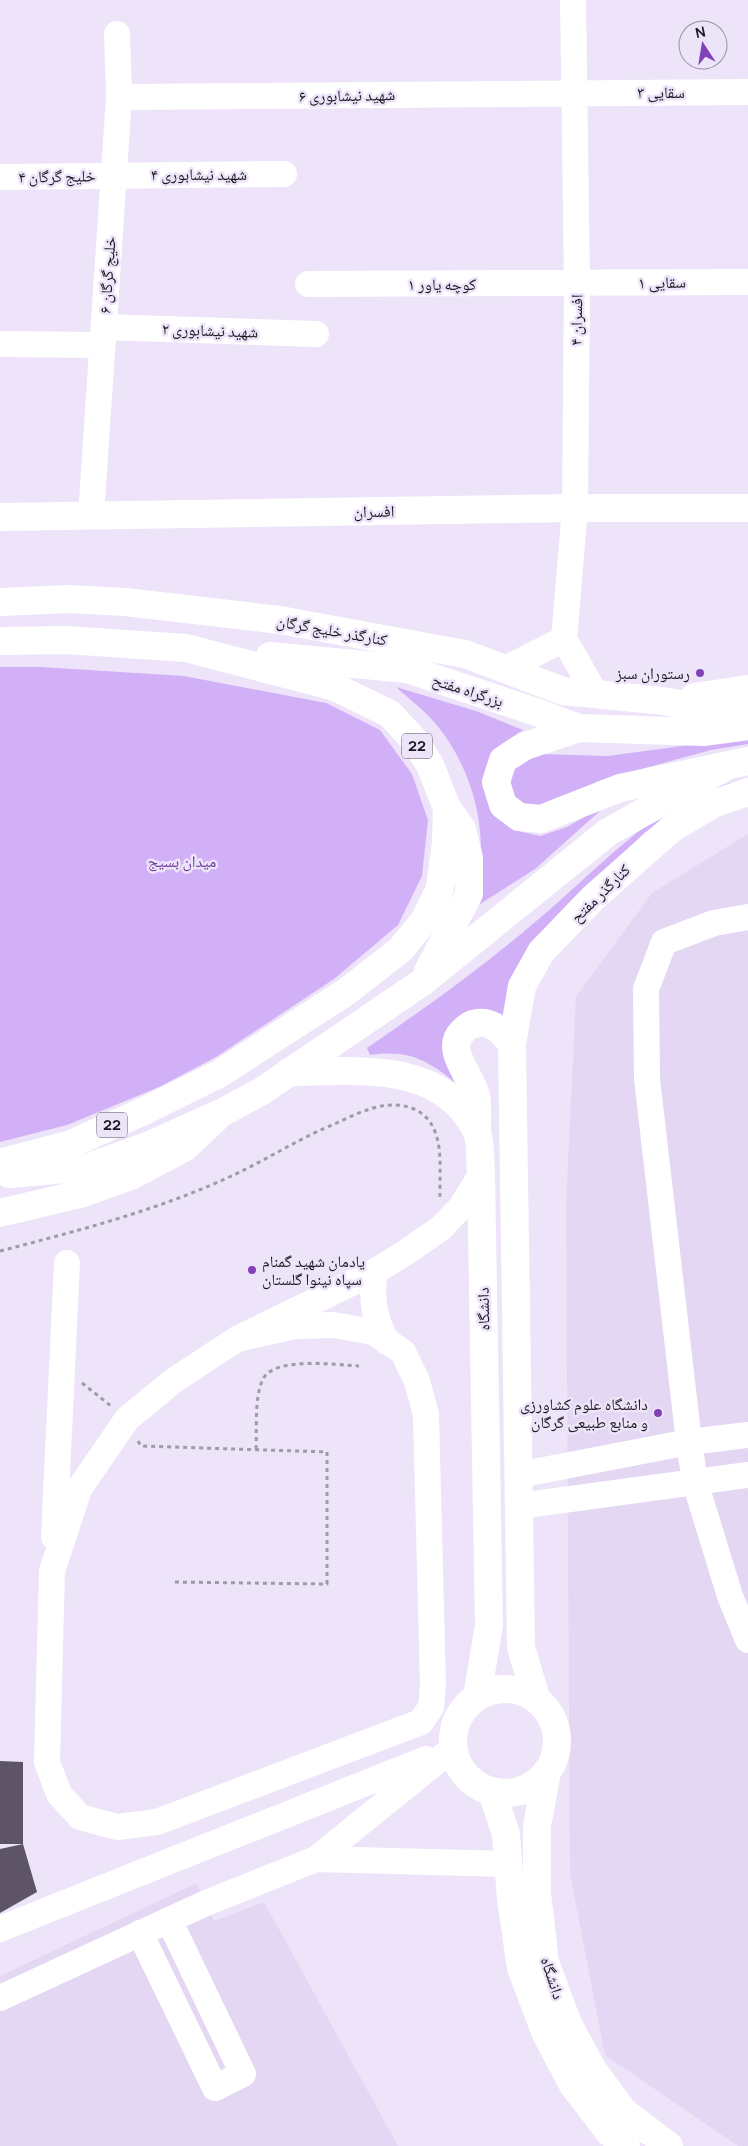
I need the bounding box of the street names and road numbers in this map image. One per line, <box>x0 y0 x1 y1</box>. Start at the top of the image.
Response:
street label: سقایی ۳ <box>637 81 685 103</box>
street label: شهید نیشابوری ۶ <box>299 83 395 107</box>
street label: شهید نیشابوری ۴ <box>151 163 247 185</box>
street label: خلیج گرگان ۴ <box>18 164 96 188</box>
street label: خلیج گرگان ۶ <box>93 236 121 314</box>
street label: سقایی ۱ <box>638 271 686 293</box>
street label: کوچه یاور ۱ <box>408 273 477 295</box>
street label: افسران ۴ <box>565 294 587 346</box>
street label: شهید نیشابوری ۲ <box>161 317 259 343</box>
street label: افسران <box>353 500 395 522</box>
street label: کنارگذر خلیج گرگان <box>275 609 389 651</box>
street label: بزرگراه مفتح <box>430 668 506 712</box>
road number: 22 <box>402 734 432 758</box>
street label: کنارگذر مفتح <box>565 859 635 927</box>
road number: 22 <box>97 1112 127 1138</box>
street label: دانشگاه <box>472 1287 494 1331</box>
street label: دانشگاه <box>536 1954 570 2002</box>

